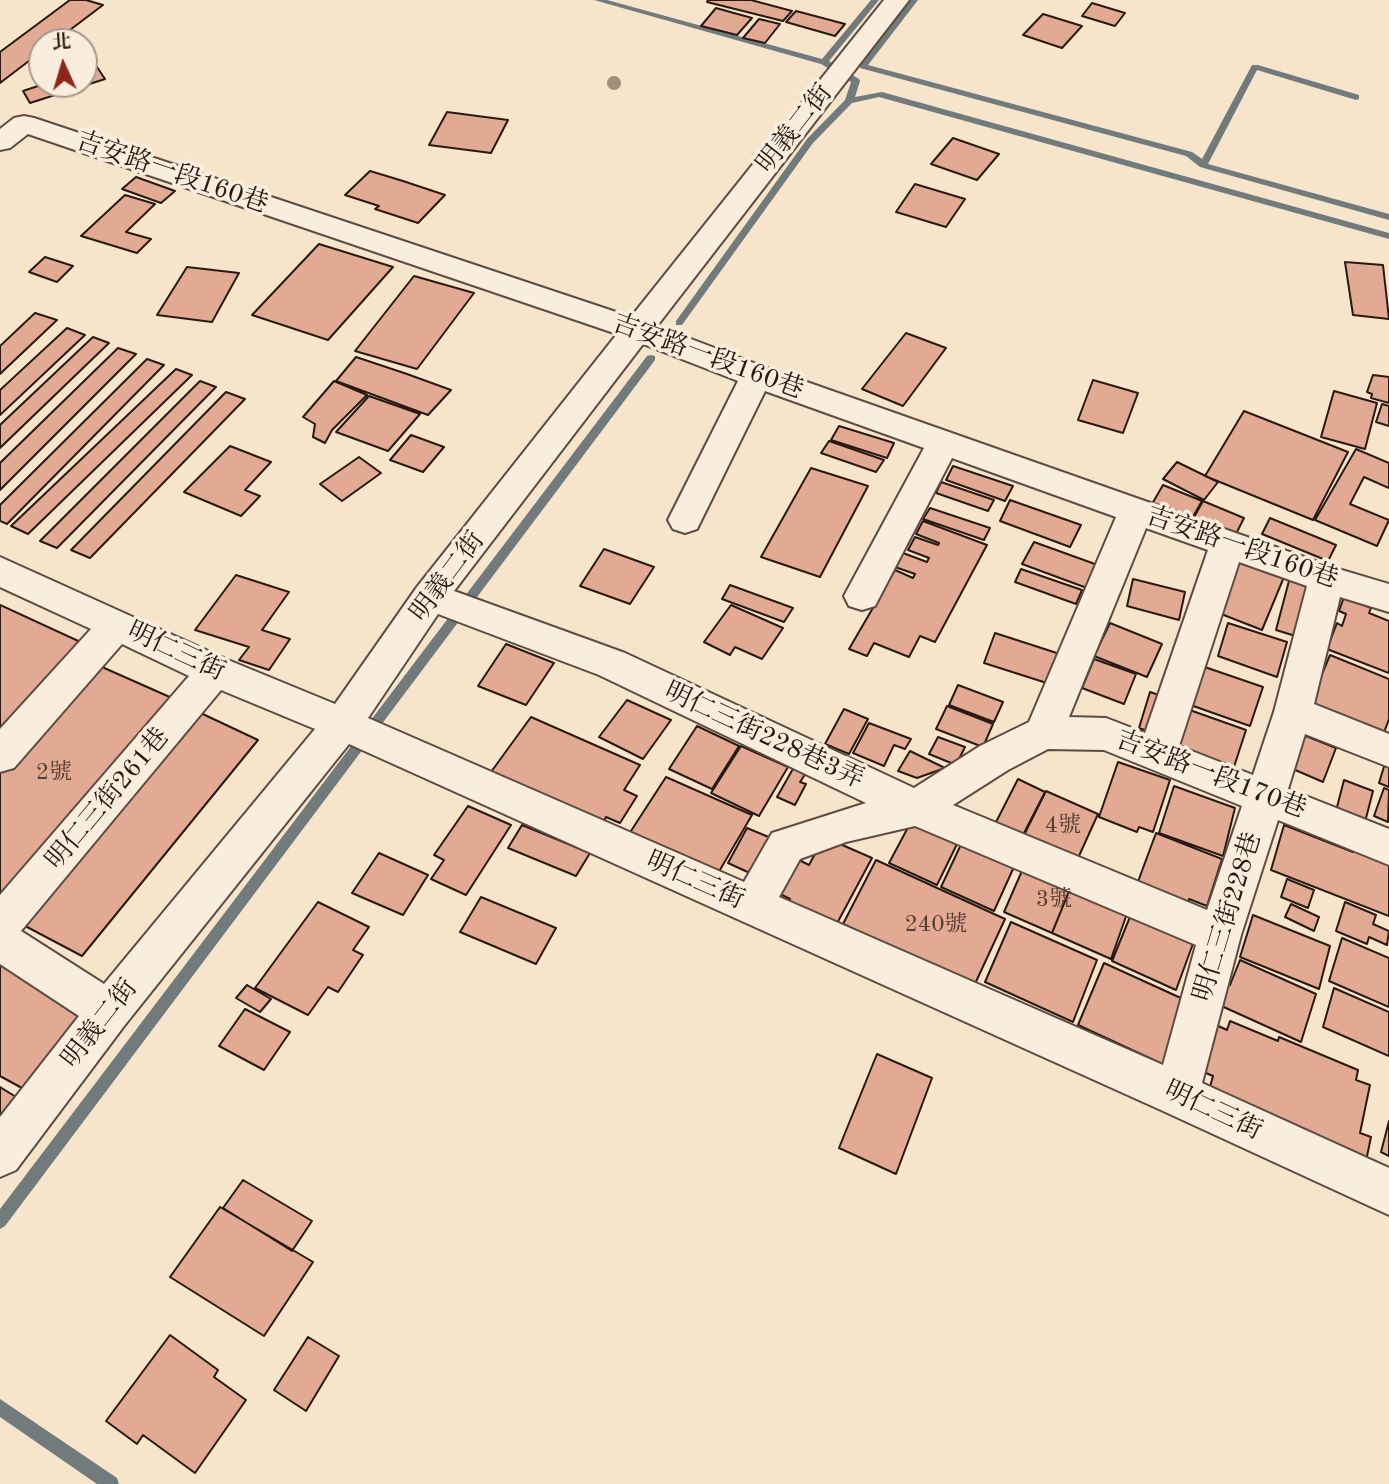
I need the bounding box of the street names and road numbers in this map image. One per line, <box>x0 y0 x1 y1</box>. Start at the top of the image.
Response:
street label: 明義二街 <box>751 78 839 180</box>
street label: 吉安路一段160巷 <box>72 125 272 221</box>
street label: 吉安路一段160巷 <box>608 308 808 406</box>
street label: 吉安路一段160巷 <box>1142 500 1342 596</box>
street label: 明義二街 <box>404 526 492 628</box>
street label: 明仁三街 <box>122 616 230 688</box>
street label: 明仁三街228巷3弄 <box>659 676 869 796</box>
street label: 明仁三街261巷 <box>40 722 176 876</box>
street label: 吉安路一段170巷 <box>1111 724 1311 826</box>
street label: 明仁三街228巷 <box>1187 829 1269 1005</box>
street label: 明仁三街 <box>641 846 749 916</box>
street label: 明義二街 <box>56 973 144 1075</box>
street label: 明仁三街 <box>1159 1075 1267 1147</box>

